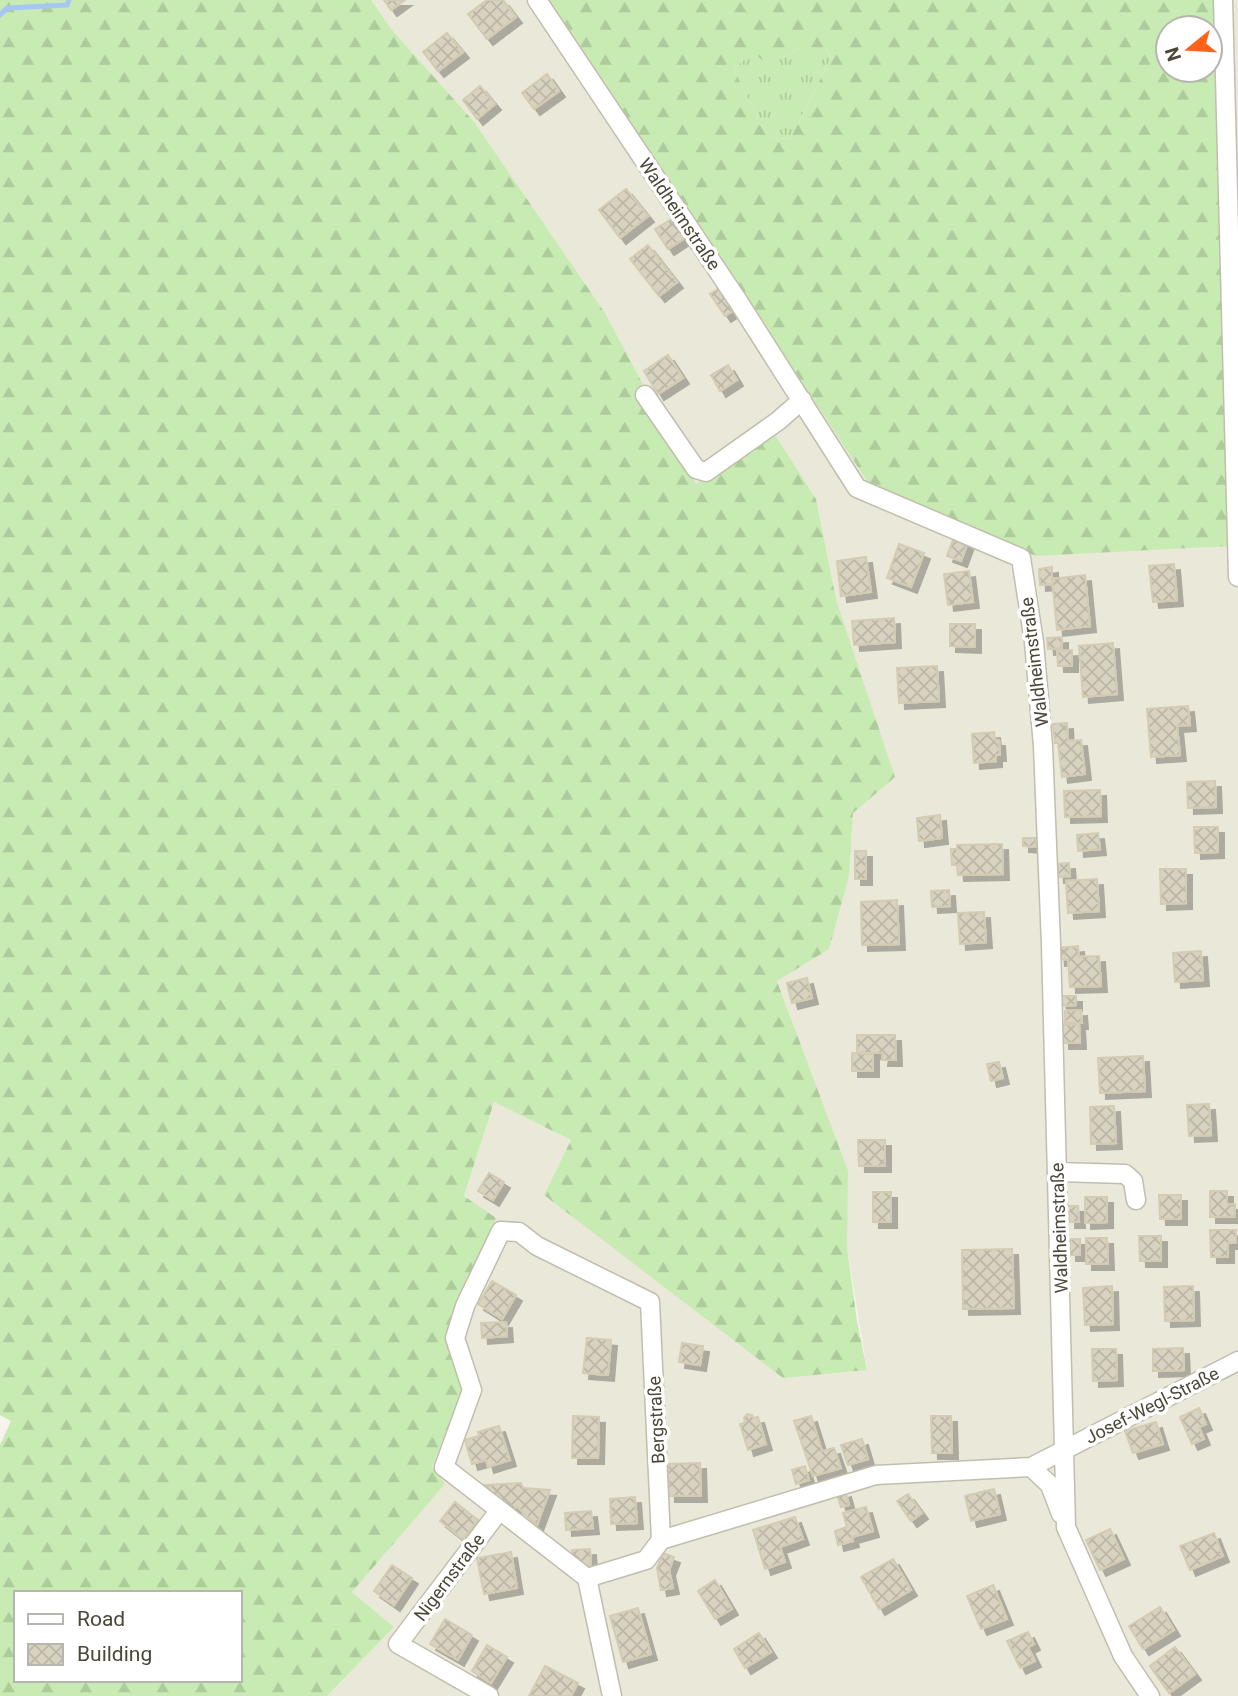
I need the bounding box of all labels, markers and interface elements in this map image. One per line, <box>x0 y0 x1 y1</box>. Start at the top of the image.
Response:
north arrow <box>1154 14 1224 84</box>
text: N <box>1160 44 1186 64</box>
street label: Waldheimstraße <box>635 154 725 274</box>
street label: Waldheimstraße <box>1016 596 1052 728</box>
street label: Waldheimstraße <box>1046 1162 1072 1294</box>
street label: Josef-Wegl-Straße <box>1082 1362 1222 1448</box>
street label: Bergstraße <box>643 1376 669 1464</box>
street label: Nigernstraße <box>409 1529 489 1625</box>
legend <box>14 1591 242 1682</box>
text: Road <box>77 1607 125 1631</box>
text: Building <box>77 1642 152 1666</box>

